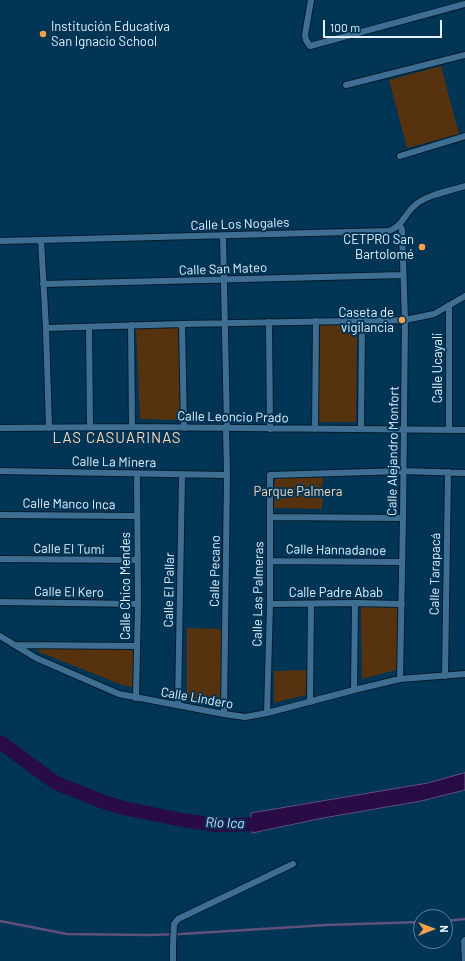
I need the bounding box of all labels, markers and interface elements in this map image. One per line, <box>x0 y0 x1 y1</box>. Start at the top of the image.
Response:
scale bar <box>325 12 444 38</box>
place label: Institución Educativa San Ignacio School <box>51 19 170 50</box>
text: 100 m <box>330 20 360 34</box>
marker: Institución Educativa San Ignacio School <box>38 29 48 39</box>
street label: Calle Los Nogales <box>190 214 290 234</box>
place label: CETPRO San Bartolomé <box>343 232 414 263</box>
marker: CETPRO San Bartolomé <box>417 242 427 252</box>
street label: Calle San Mateo <box>179 260 267 278</box>
place label: Caseta de vigilancia <box>338 305 394 336</box>
marker: Caseta de vigilancia <box>397 315 407 325</box>
street label: Calle Ucayali <box>430 333 446 403</box>
street label: Calle Alejandro Monfort <box>384 386 402 516</box>
street label: Calle Leoncio Prado <box>177 408 289 426</box>
district label: LAS CASUARINAS <box>52 429 182 447</box>
street label: Calle La Minera <box>72 453 156 471</box>
park label: Parque Palmera <box>254 484 342 500</box>
street label: Calle Manco Inca <box>22 495 116 513</box>
street label: Calle Chico Mendes <box>118 532 134 640</box>
street label: Calle Tarapacá <box>426 533 444 615</box>
street label: Calle Pecano <box>207 535 223 607</box>
street label: Calle El Tumi <box>33 541 105 557</box>
street label: Calle Las Palmeras <box>249 541 267 647</box>
street label: Calle Hannadanoe <box>286 541 386 559</box>
street label: Calle El Pallar <box>161 552 177 628</box>
street label: Calle El Kero <box>34 584 104 600</box>
street label: Calle Padre Abab <box>289 585 383 601</box>
street label: Calle Lindero <box>160 684 234 712</box>
water label: Río Ica <box>205 814 245 832</box>
north arrow <box>413 909 453 949</box>
text: N <box>438 925 451 933</box>

